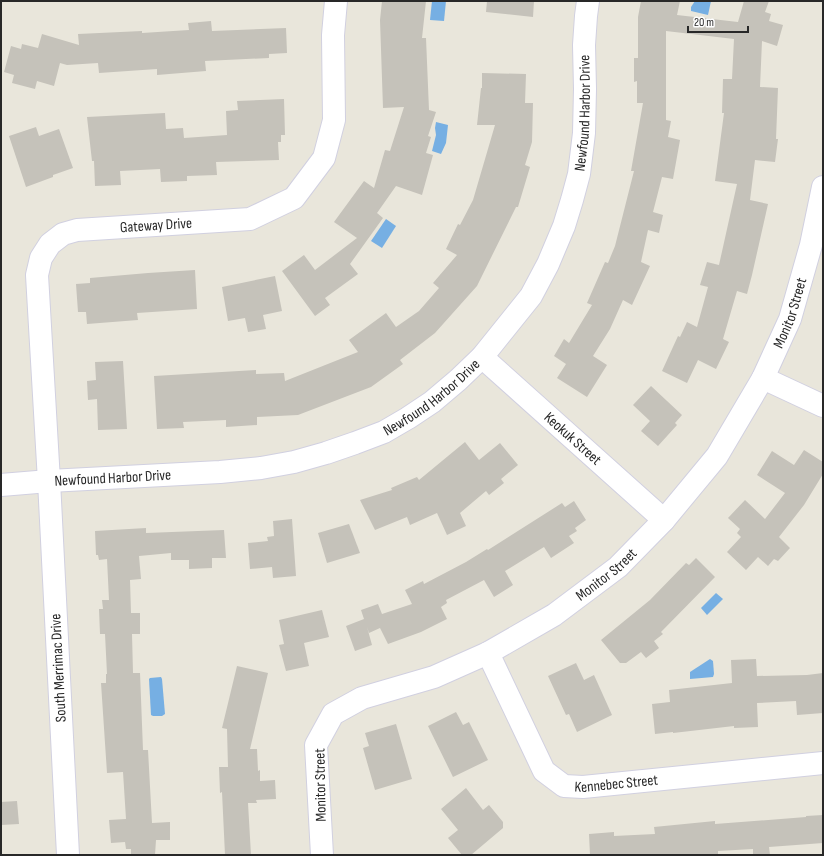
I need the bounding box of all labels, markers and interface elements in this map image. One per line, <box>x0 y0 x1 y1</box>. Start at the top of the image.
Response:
scale bar <box>688 8 748 34</box>
text: 20 m <box>694 15 714 30</box>
street label: Newfound Harbor Drive <box>570 55 595 172</box>
street label: Gateway Drive <box>119 214 192 237</box>
street label: Monitor Street <box>769 275 811 351</box>
street label: Newfound Harbor Drive <box>380 355 484 440</box>
street label: Keokuk Street <box>540 408 606 470</box>
street label: Newfound Harbor Drive <box>54 466 172 491</box>
street label: Monitor Street <box>572 544 641 605</box>
street label: South Merrimac Drive <box>46 613 71 723</box>
street label: Monitor Street <box>310 748 331 822</box>
street label: Kennebec Street <box>574 771 659 797</box>

